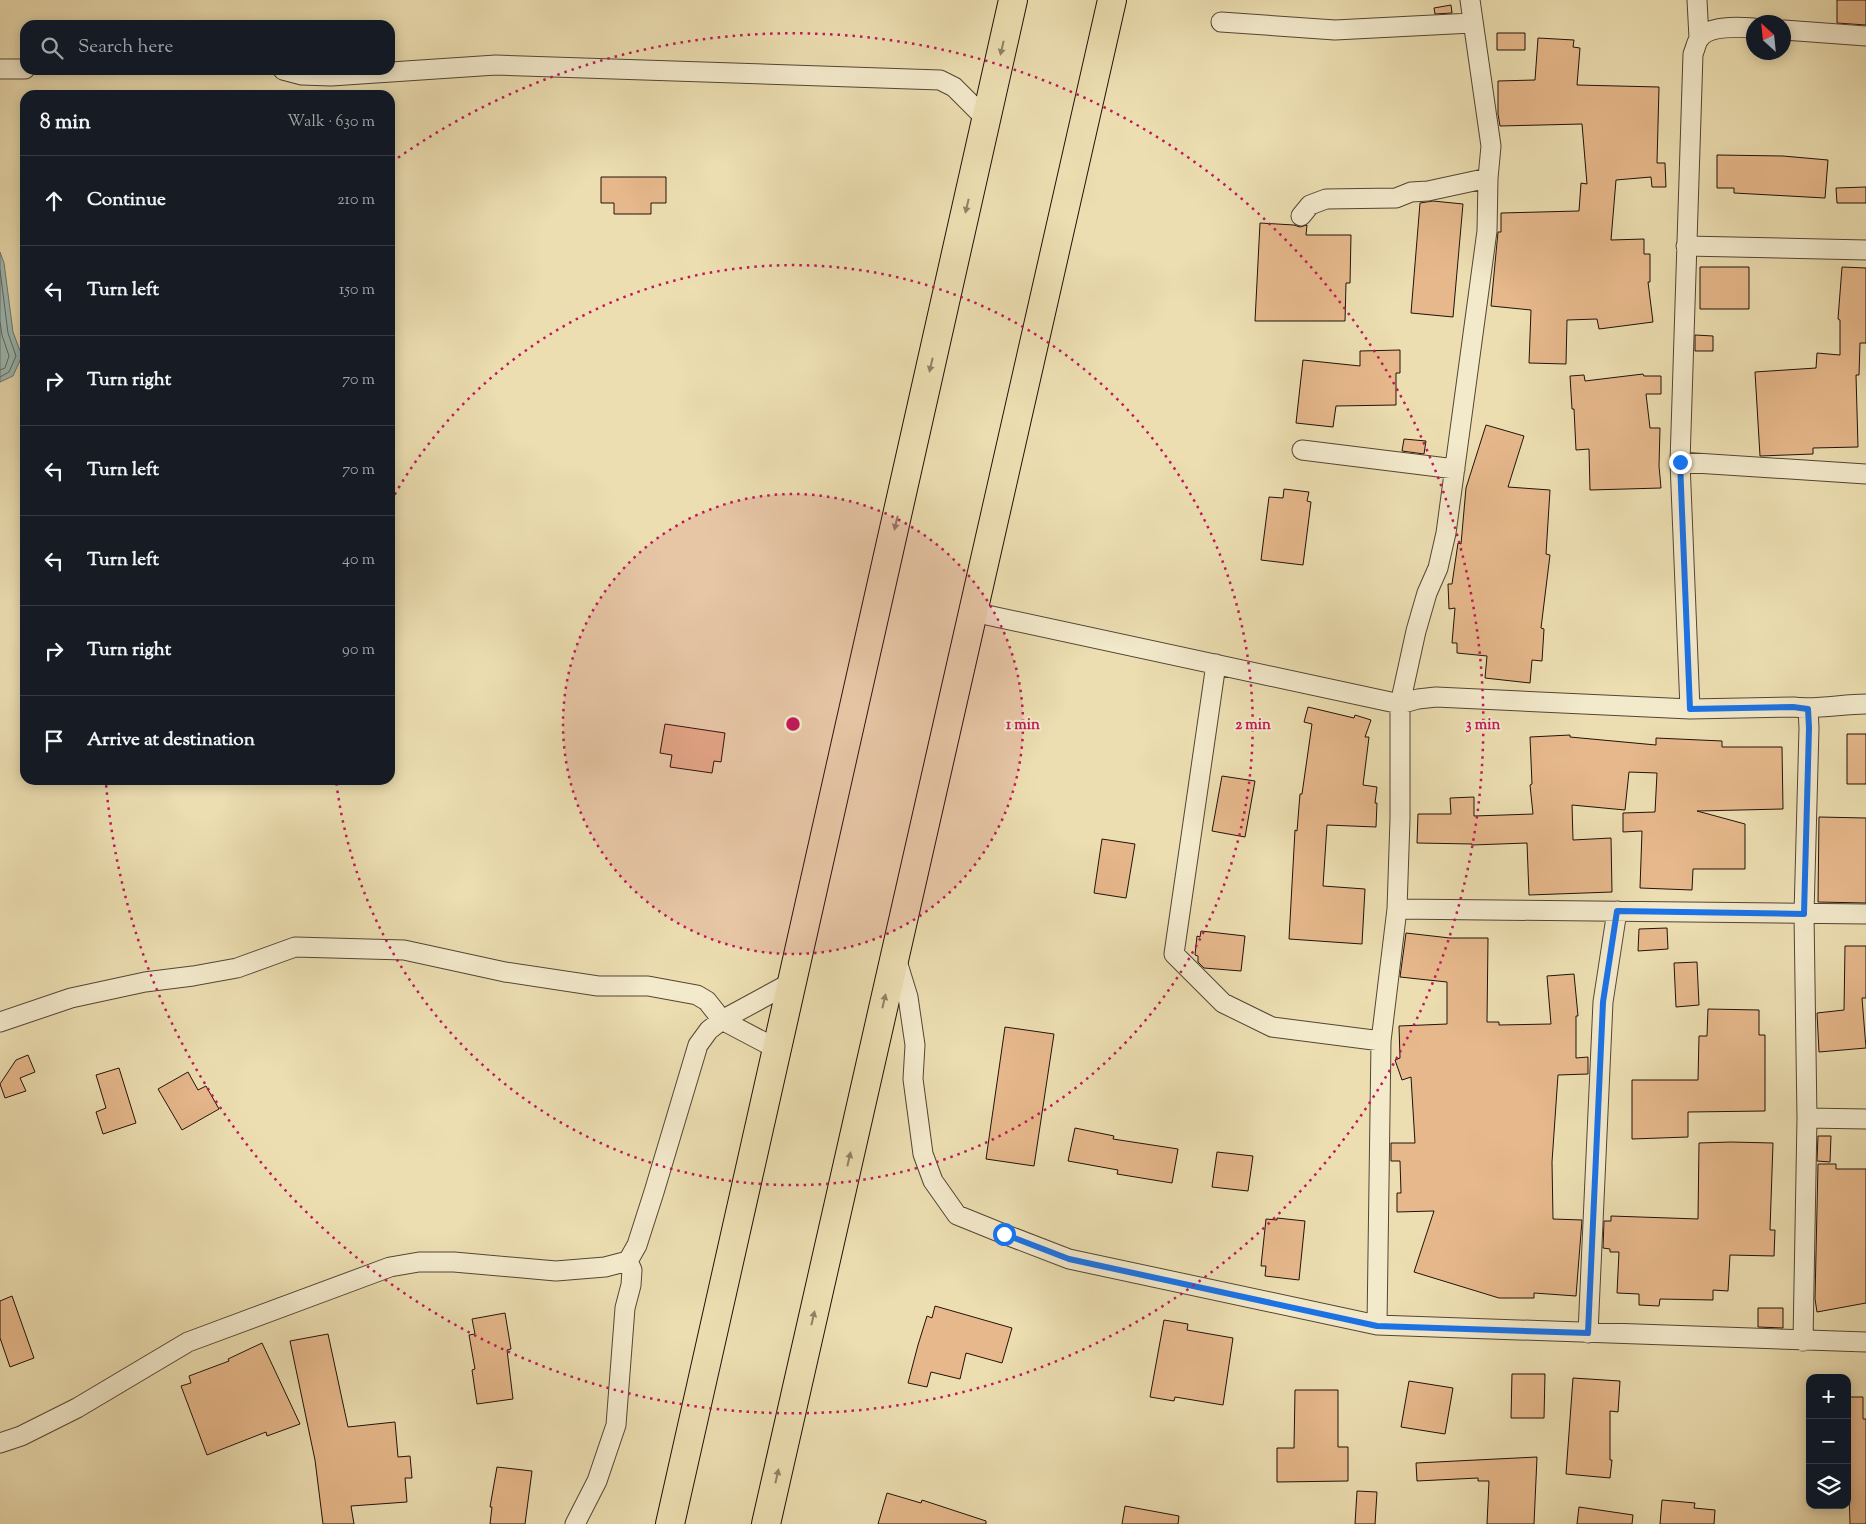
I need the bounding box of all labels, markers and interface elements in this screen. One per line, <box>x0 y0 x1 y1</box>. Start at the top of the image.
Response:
north arrow <box>1746 15 1791 60</box>
search box <box>20 20 395 75</box>
icon: search <box>38 34 66 62</box>
text: Search here <box>78 34 173 61</box>
one-way arrow <box>998 40 1006 56</box>
text: 8 min <box>40 108 91 138</box>
text: Walk · 630 m <box>287 111 375 134</box>
icon: ahead <box>40 187 68 215</box>
text: Continue <box>87 187 166 214</box>
text: 210 m <box>337 189 375 212</box>
one-way arrow <box>963 199 971 214</box>
icon: left <box>40 277 68 305</box>
text: Turn left <box>87 277 159 304</box>
text: 150 m <box>339 279 375 302</box>
one-way arrow <box>927 357 935 372</box>
icon: right <box>40 367 68 395</box>
text: Turn right <box>87 367 171 394</box>
text: 70 m <box>342 369 375 392</box>
route end <box>1669 451 1692 474</box>
icon: left <box>40 457 68 485</box>
text: Turn left <box>87 457 159 484</box>
text: 70 m <box>342 459 375 482</box>
one-way arrow <box>892 516 900 531</box>
icon: left <box>40 547 68 575</box>
text: Turn left <box>87 547 159 574</box>
text: 40 m <box>342 549 375 572</box>
icon: right <box>40 637 68 665</box>
text: Turn right <box>87 637 171 664</box>
text: 90 m <box>342 639 375 662</box>
centre of rings <box>784 715 802 733</box>
text: 1 min <box>1006 715 1040 736</box>
text: 2 min <box>1235 715 1271 736</box>
text: 3 min <box>1466 715 1501 736</box>
icon: arrive <box>40 727 68 755</box>
text: Arrive at destination <box>87 727 255 754</box>
one-way arrow <box>880 993 888 1008</box>
one-way arrow <box>845 1152 853 1167</box>
route start <box>993 1223 1016 1246</box>
one-way arrow <box>809 1310 817 1325</box>
map controls <box>1806 1374 1851 1509</box>
button: + <box>1806 1374 1851 1419</box>
button: − <box>1806 1419 1851 1464</box>
button: layers <box>1806 1464 1851 1509</box>
one-way arrow <box>773 1469 781 1484</box>

